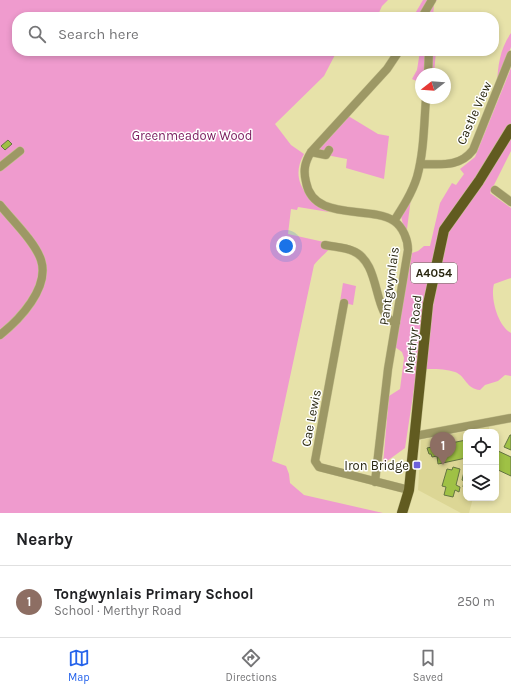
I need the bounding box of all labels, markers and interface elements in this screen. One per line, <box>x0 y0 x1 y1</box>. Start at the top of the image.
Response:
search box <box>12 12 499 56</box>
icon: search <box>26 23 48 45</box>
text: Search here <box>58 25 139 43</box>
north arrow <box>415 68 451 104</box>
street label: Castle View <box>453 79 495 147</box>
park label: Greenmeadow Wood <box>132 128 252 143</box>
your location <box>276 236 296 256</box>
street label: Pantgwynlais <box>376 246 402 326</box>
road number: A4054 <box>411 263 457 283</box>
street label: Merthyr Road <box>401 294 425 374</box>
street label: Cae Lewis <box>298 388 324 448</box>
map controls <box>463 429 499 501</box>
button: locate <box>463 429 499 465</box>
pin: 1 <box>430 432 456 465</box>
place label: Iron Bridge <box>344 458 409 473</box>
marker: Iron Bridge <box>412 460 422 470</box>
button: layers <box>463 465 499 501</box>
text: Nearby <box>16 529 73 549</box>
text: Tongwynlais Primary School <box>54 585 254 603</box>
text: 1 <box>27 594 31 609</box>
text: 250 m <box>457 594 495 609</box>
text: School · Merthyr Road <box>54 603 182 618</box>
tab: Map <box>68 647 90 684</box>
tab: Directions <box>225 647 277 684</box>
tab: Saved <box>413 647 443 684</box>

